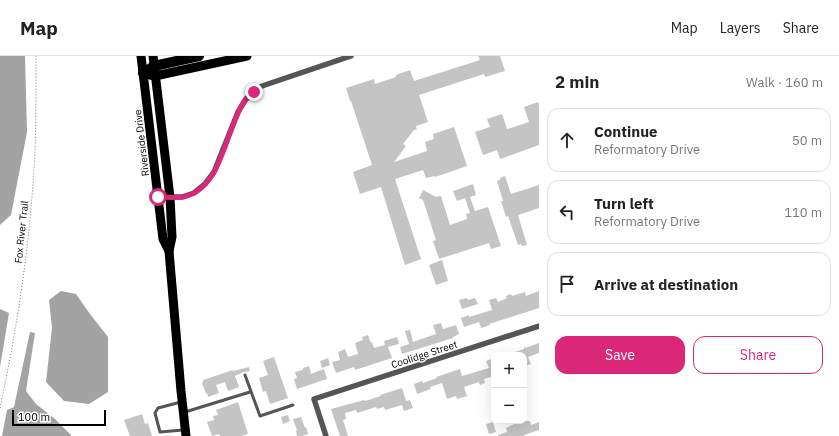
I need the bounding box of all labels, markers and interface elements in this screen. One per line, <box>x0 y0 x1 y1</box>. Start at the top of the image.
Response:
text: Map <box>20 16 58 40</box>
text: Map <box>671 19 698 37</box>
text: Layers <box>720 19 761 37</box>
text: Share <box>783 19 819 37</box>
text: 2 min <box>555 71 599 93</box>
text: Walk · 160 m <box>746 74 823 91</box>
route end <box>245 83 263 101</box>
street label: Riverside Drive <box>131 108 152 177</box>
text: Continue <box>594 122 658 141</box>
icon: ahead <box>556 129 578 151</box>
text: 50 m <box>792 132 822 149</box>
text: Reformatory Drive <box>594 141 700 158</box>
route start <box>149 188 167 206</box>
text: Turn left <box>594 194 654 213</box>
street label: Fox River Trail <box>12 200 31 264</box>
icon: left <box>556 201 578 223</box>
text: 110 m <box>784 204 822 221</box>
text: Reformatory Drive <box>594 213 700 230</box>
icon: arrive <box>556 273 578 295</box>
text: Arrive at destination <box>594 275 738 294</box>
button: Save <box>555 336 685 374</box>
button: Share <box>693 336 823 374</box>
street label: Coolidge Street <box>389 337 459 371</box>
map controls <box>491 352 527 424</box>
button: + <box>491 352 527 388</box>
button: − <box>491 388 527 424</box>
scale bar <box>12 408 106 427</box>
text: 100 m <box>18 410 50 424</box>

